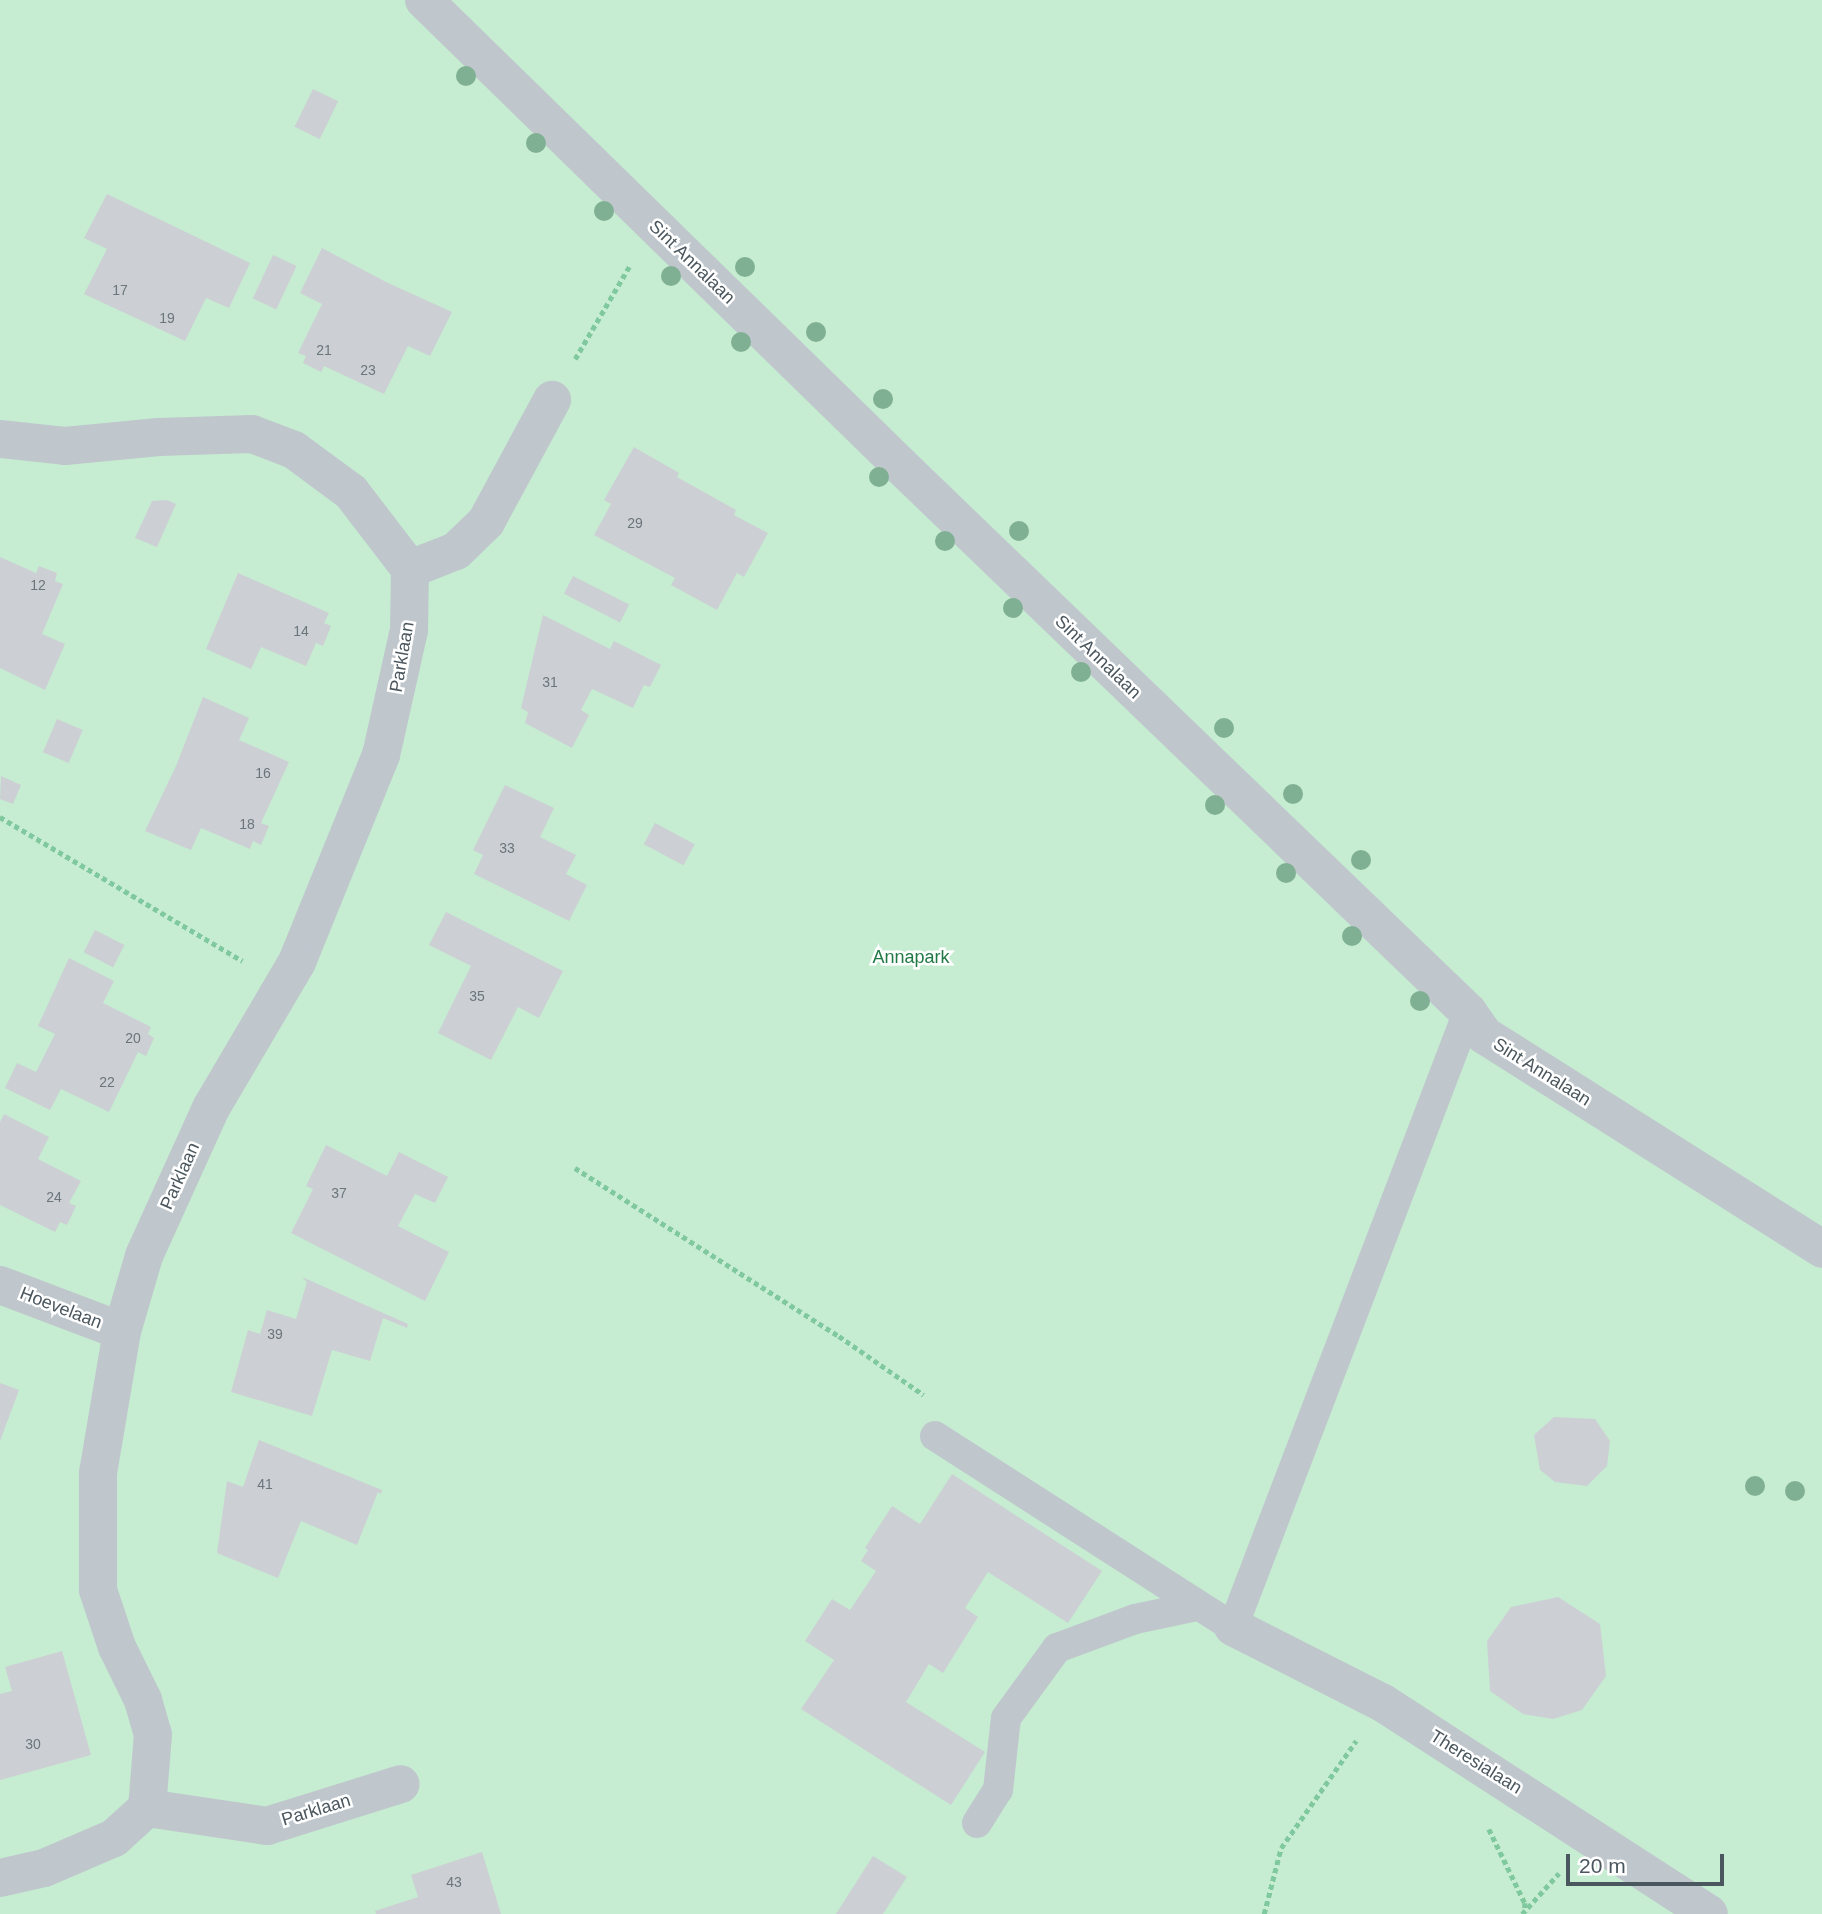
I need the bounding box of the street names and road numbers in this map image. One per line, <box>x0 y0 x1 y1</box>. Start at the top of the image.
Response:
street label: Sint Annalaan <box>644 215 740 309</box>
street label: Sint Annalaan <box>1050 610 1146 704</box>
street label: Parklaan <box>385 620 419 694</box>
street label: Sint Annalaan <box>1489 1033 1595 1111</box>
street label: Parklaan <box>156 1139 204 1213</box>
street label: Hoevelaan <box>17 1282 105 1334</box>
street label: Theresialaan <box>1426 1725 1526 1799</box>
street label: Parklaan <box>279 1789 353 1831</box>

